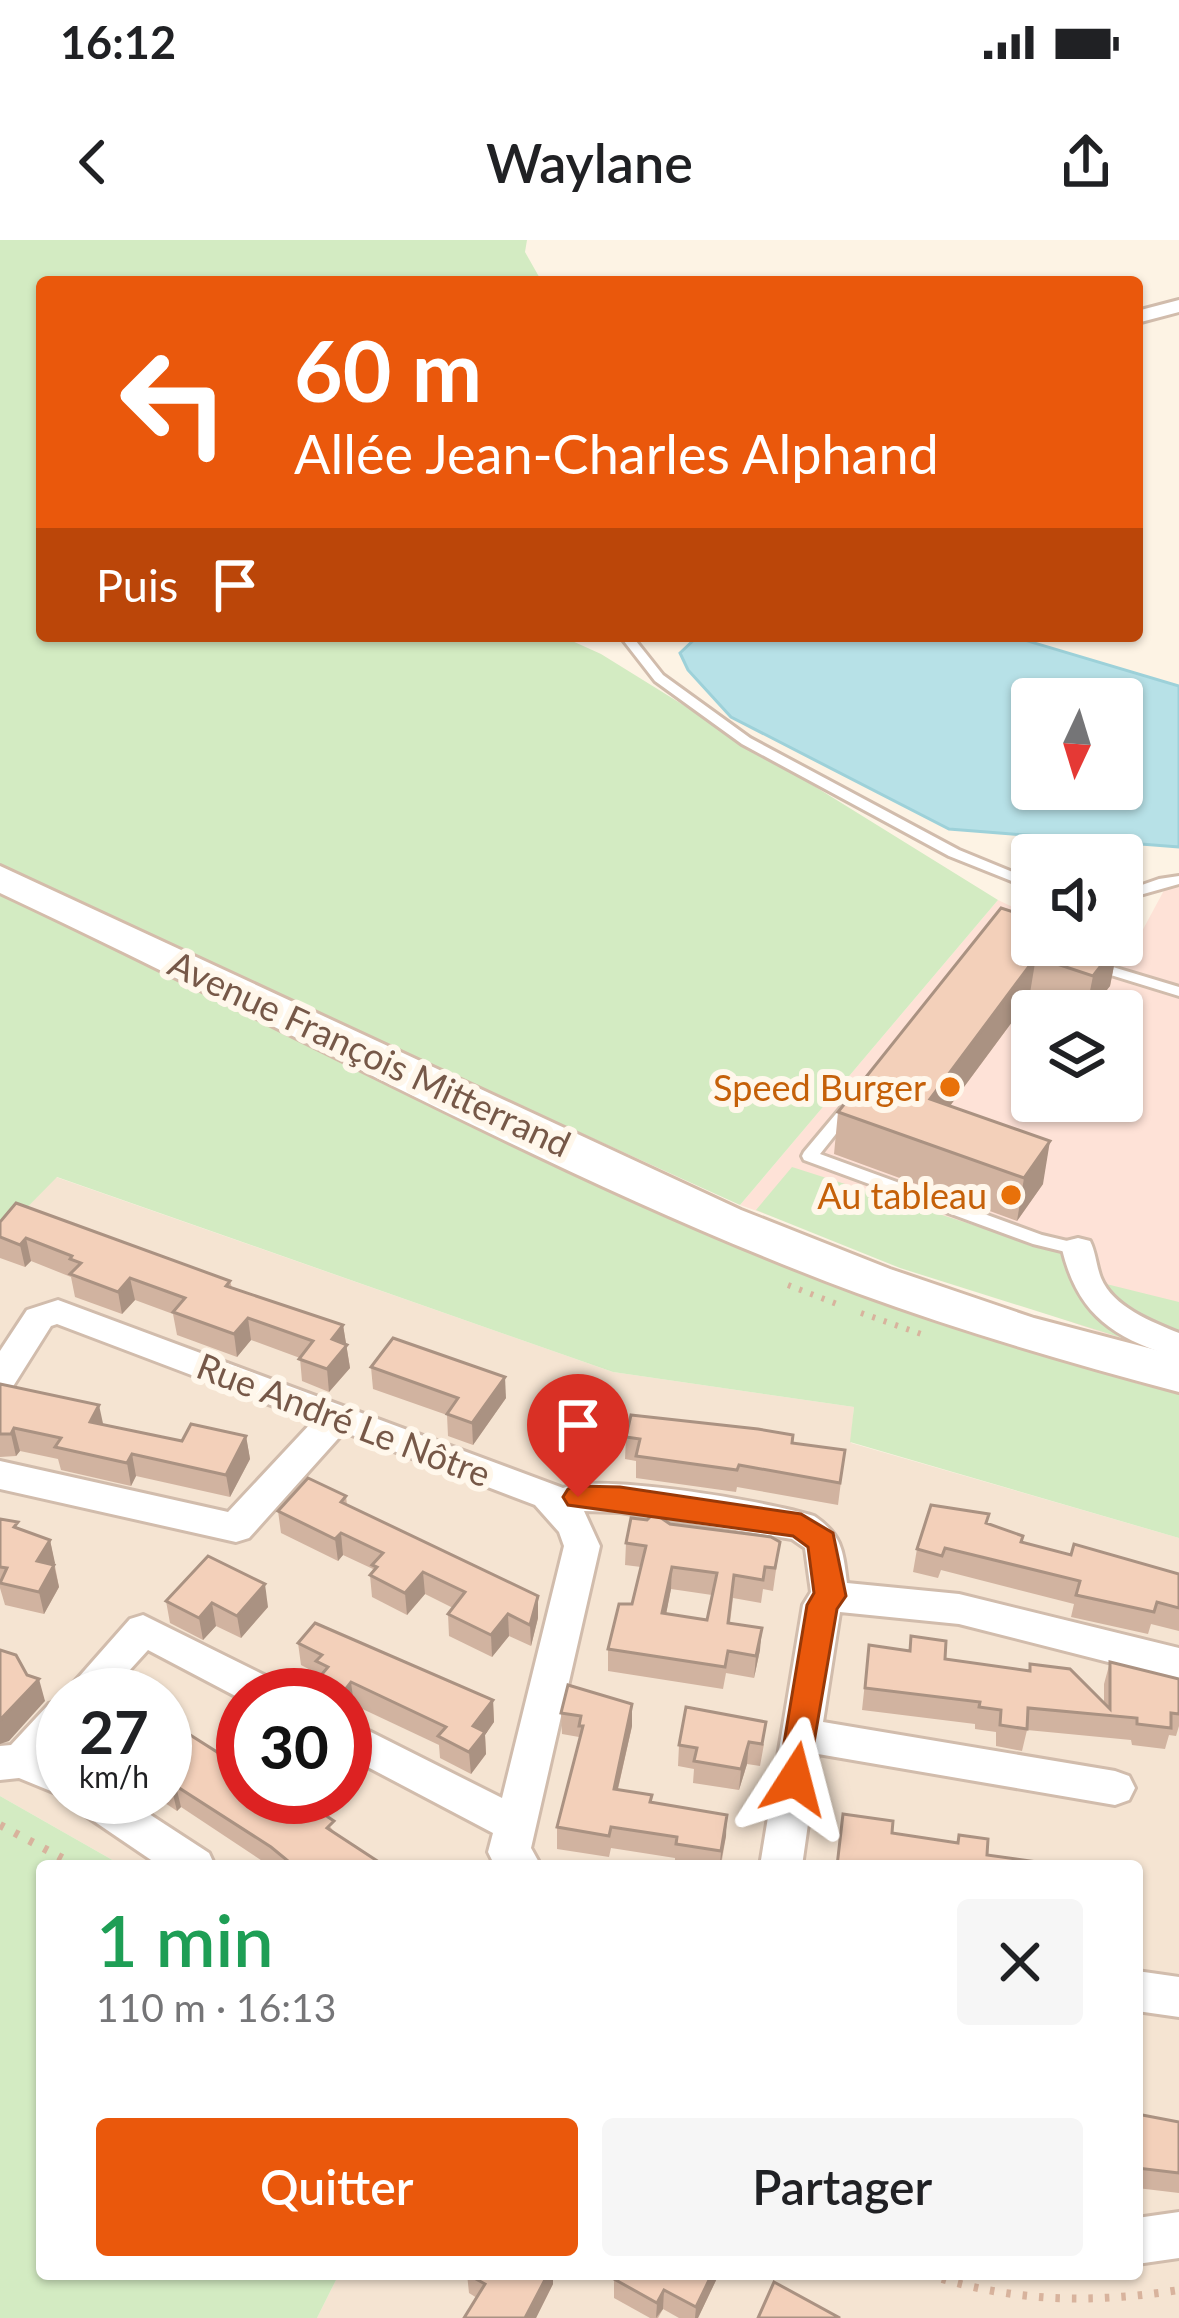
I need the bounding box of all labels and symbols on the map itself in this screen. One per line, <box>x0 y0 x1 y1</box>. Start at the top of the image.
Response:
north arrow <box>1011 678 1143 810</box>
street label: Avenue François Mitterrand <box>162 940 578 1166</box>
place label: Speed Burger <box>713 1065 926 1109</box>
marker: Speed Burger <box>937 1074 963 1100</box>
place label: Au tableau <box>817 1173 987 1217</box>
marker: Au tableau <box>998 1182 1024 1208</box>
street label: Rue André Le Nôtre <box>191 1343 497 1495</box>
pin <box>527 1374 629 1497</box>
speed limit sign: 30 <box>216 1668 372 1824</box>
position arrow <box>732 1716 858 1842</box>

